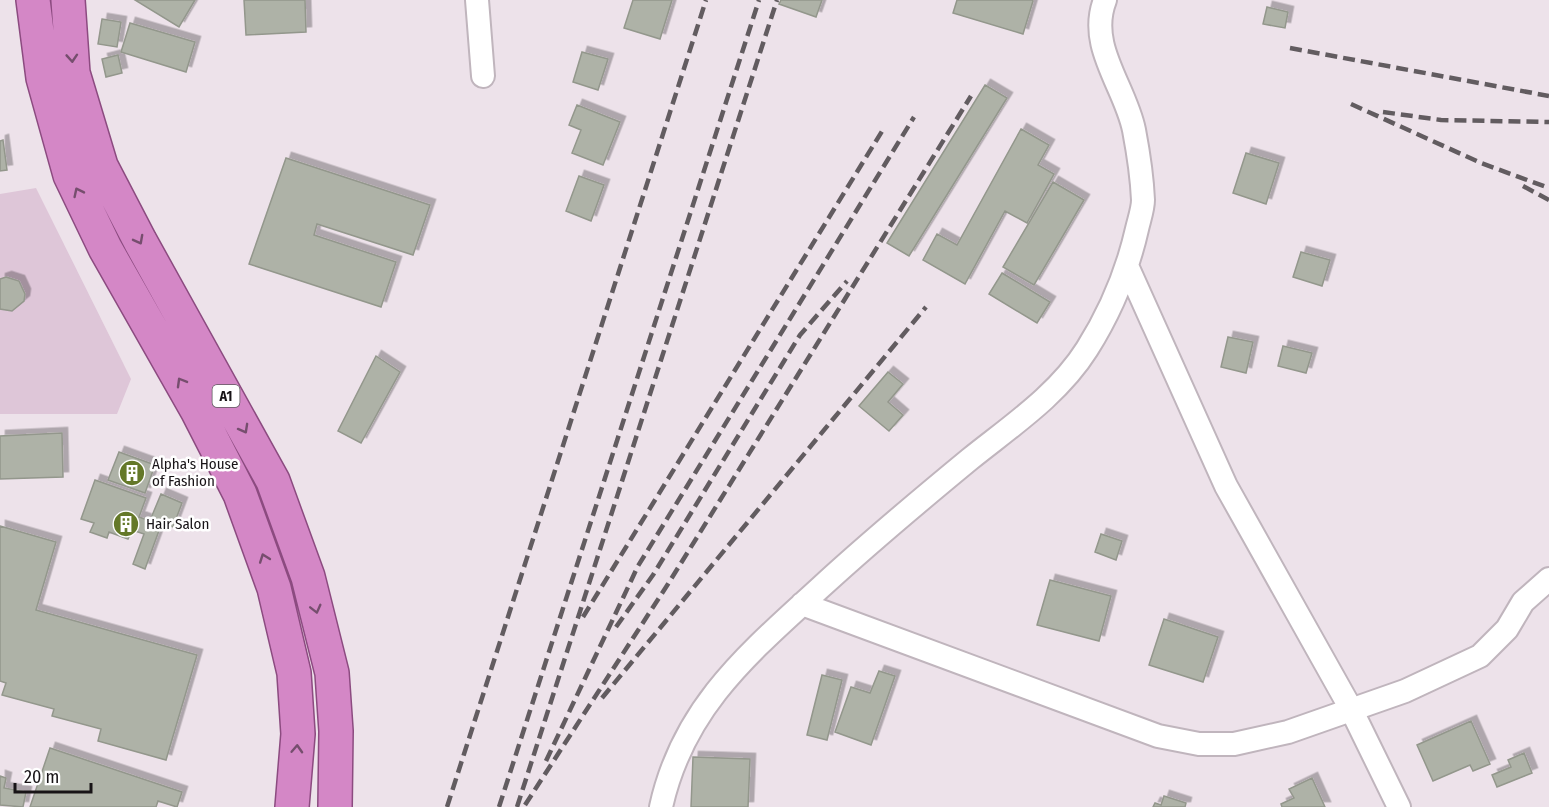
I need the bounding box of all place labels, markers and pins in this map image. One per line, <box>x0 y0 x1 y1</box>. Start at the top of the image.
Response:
place label: Alpha's House of Fashion <box>152 455 238 490</box>
building icon: Alpha's House of Fashion <box>117 458 147 488</box>
building icon: Hair Salon <box>111 509 141 539</box>
place label: Hair Salon <box>146 515 209 533</box>

